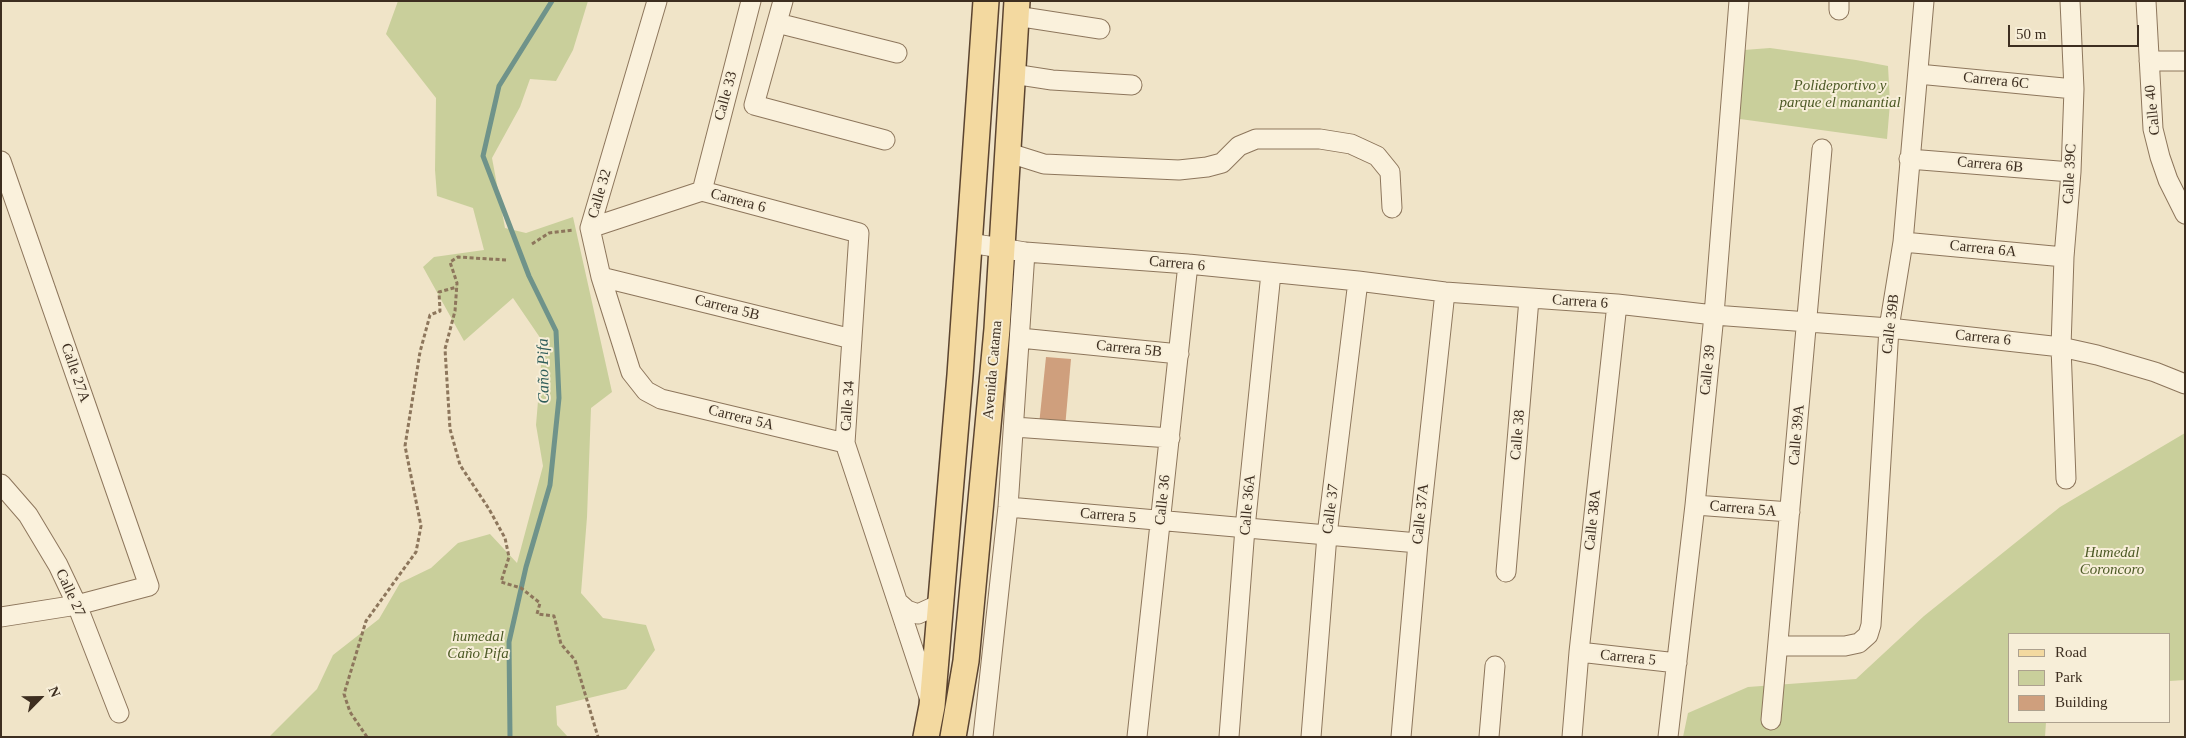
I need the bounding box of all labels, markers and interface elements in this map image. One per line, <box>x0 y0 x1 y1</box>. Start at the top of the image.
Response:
scale bar <box>2011 15 2142 47</box>
text: 50 m <box>2016 26 2046 42</box>
street label: Calle 33 <box>711 69 741 123</box>
street label: Carrera 6C <box>1962 69 2030 93</box>
park label: Polideportivo y parque el manantial <box>1779 77 1901 112</box>
street label: Calle 40 <box>2141 84 2165 136</box>
street label: Calle 39C <box>2059 143 2081 205</box>
street label: Carrera 6B <box>1956 153 2024 177</box>
street label: Calle 32 <box>584 167 616 221</box>
street label: Carrera 6 <box>709 185 767 217</box>
street label: Carrera 6A <box>1949 237 2017 261</box>
street label: Carrera 6 <box>1148 253 1206 275</box>
street label: Carrera 5B <box>693 291 761 325</box>
street label: Carrera 6 <box>1551 291 1609 313</box>
street label: Calle 39B <box>1878 293 1904 355</box>
street label: Avenida Catama <box>980 320 1006 420</box>
street label: Carrera 6 <box>1954 326 2012 350</box>
street label: Carrera 5B <box>1095 337 1163 361</box>
water label: Caño Pifa <box>534 338 554 404</box>
street label: Calle 27A <box>57 341 93 405</box>
street label: Calle 39 <box>1696 344 1720 396</box>
street label: Calle 34 <box>837 380 859 432</box>
street label: Carrera 5A <box>706 401 776 435</box>
street label: Calle 39A <box>1785 404 1809 466</box>
street label: Calle 38 <box>1507 409 1529 461</box>
street label: Calle 36 <box>1151 474 1175 526</box>
street label: Calle 36A <box>1236 474 1260 536</box>
street label: Calle 37 <box>1319 483 1343 535</box>
street label: Calle 37A <box>1409 483 1433 545</box>
street label: Calle 38A <box>1581 489 1605 551</box>
street label: Carrera 5A <box>1709 497 1777 521</box>
street label: Carrera 5 <box>1079 505 1137 527</box>
park label: Humedal Coroncoro <box>2080 544 2144 579</box>
street label: Calle 27 <box>51 566 89 620</box>
park label: humedal Caño Pifa <box>447 628 509 663</box>
legend <box>2008 633 2171 723</box>
text: Road <box>2055 644 2087 660</box>
street label: Carrera 5 <box>1599 646 1657 670</box>
text: Park <box>2055 669 2083 685</box>
north arrow <box>15 673 65 723</box>
text: N <box>45 684 63 700</box>
text: Building <box>2055 694 2108 710</box>

